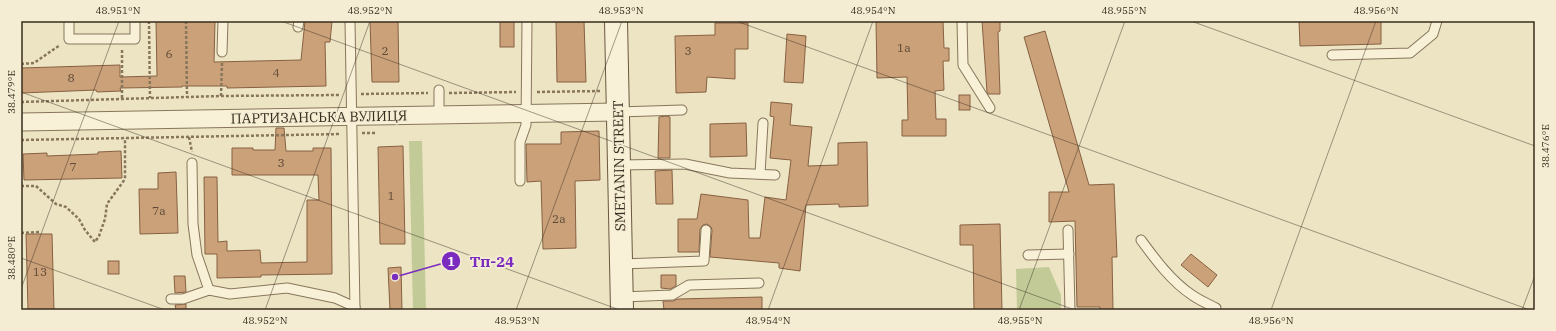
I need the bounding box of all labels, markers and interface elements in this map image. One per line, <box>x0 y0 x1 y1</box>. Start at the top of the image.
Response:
text: 48.951°N <box>95 4 141 17</box>
text: 48.952°N <box>347 4 393 17</box>
text: 48.953°N <box>598 4 644 17</box>
text: 48.954°N <box>850 4 896 17</box>
text: 48.955°N <box>1101 4 1147 17</box>
text: 48.956°N <box>1353 4 1399 17</box>
house number: 1а <box>897 40 911 55</box>
house number: 2 <box>381 43 389 58</box>
house number: 3 <box>684 43 692 58</box>
house number: 6 <box>165 46 173 61</box>
house number: 4 <box>272 65 280 80</box>
text: 38.479°E <box>5 70 18 114</box>
house number: 8 <box>67 70 75 85</box>
street label: SMETANIN STREET <box>609 100 629 232</box>
street label: ПАРТИЗАНСЬКА ВУЛИЦЯ <box>231 106 407 128</box>
text: 38.476°E <box>1539 124 1552 168</box>
house number: 3 <box>277 155 285 170</box>
house number: 7 <box>69 159 77 174</box>
house number: 1 <box>387 188 395 203</box>
house number: 7а <box>152 203 166 218</box>
house number: 2а <box>552 211 566 226</box>
text: 38.480°E <box>5 236 18 280</box>
callout: Тп-24 <box>441 248 522 275</box>
text: Тп-24 <box>470 252 514 271</box>
text: 1 <box>447 254 455 269</box>
house number: 13 <box>33 264 47 279</box>
text: 48.952°N <box>242 314 288 327</box>
text: 48.953°N <box>494 314 540 327</box>
text: 48.954°N <box>745 314 791 327</box>
text: 48.955°N <box>997 314 1043 327</box>
text: 48.956°N <box>1248 314 1294 327</box>

